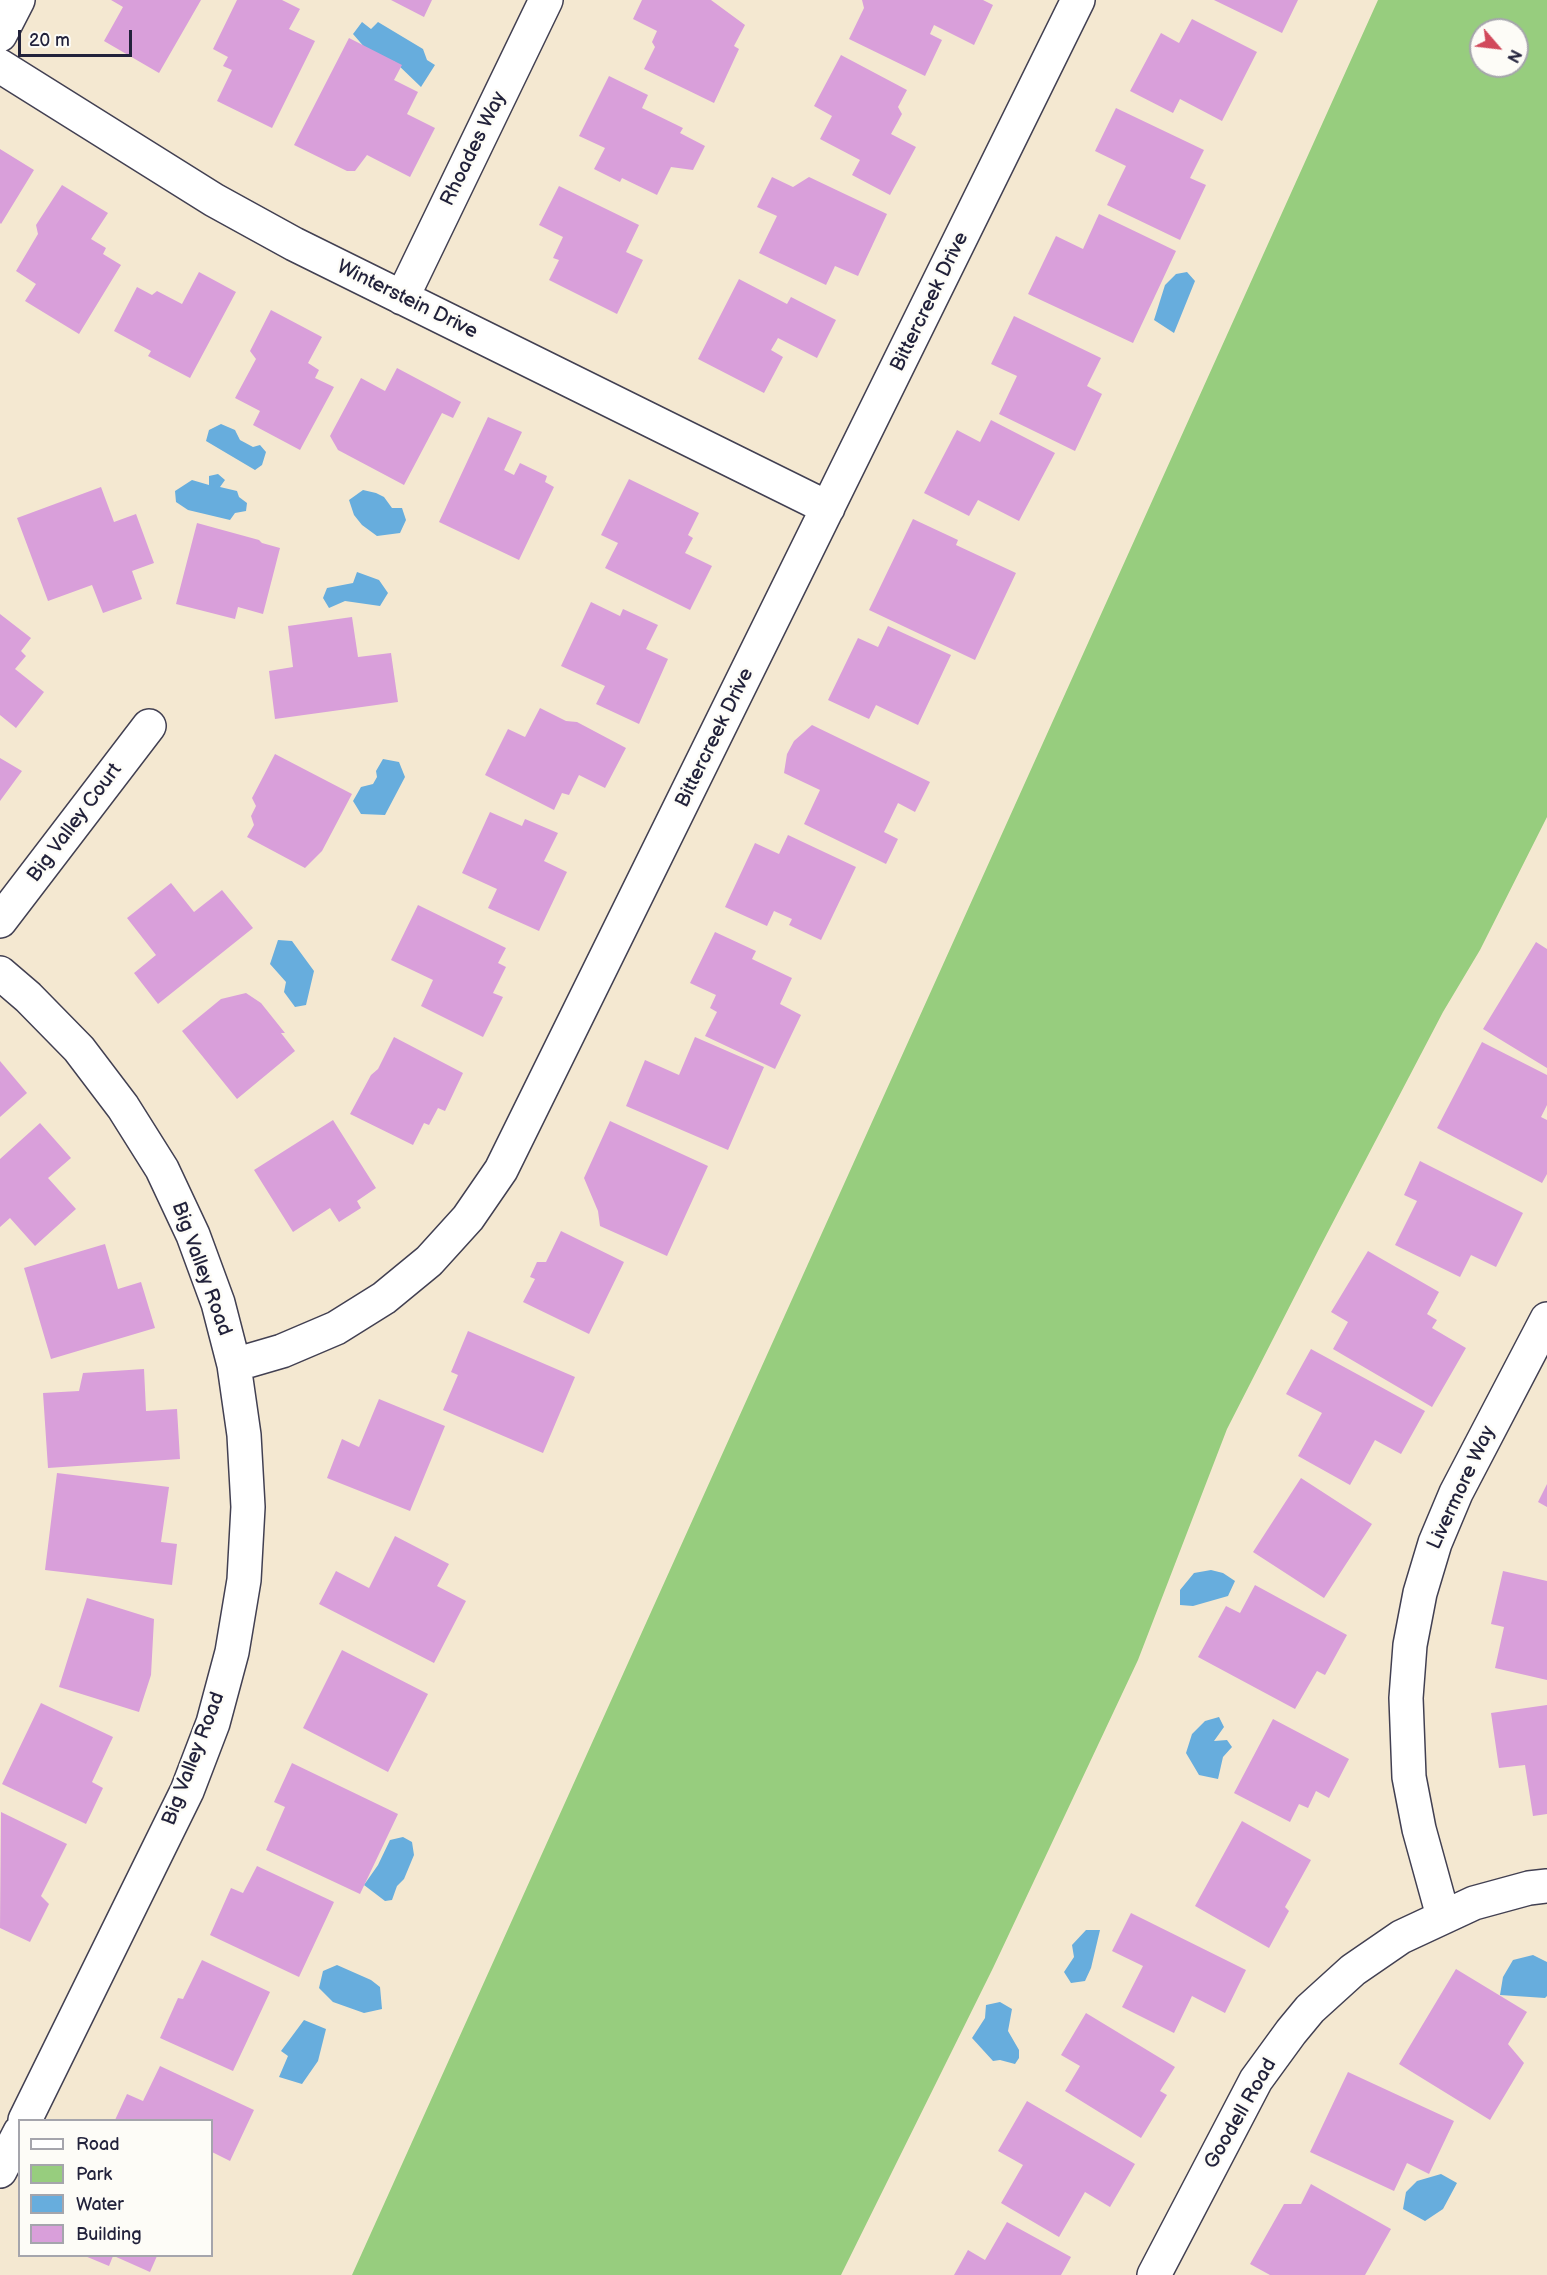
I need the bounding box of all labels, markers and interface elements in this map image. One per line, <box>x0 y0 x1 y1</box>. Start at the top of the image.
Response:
scale bar <box>21 18 135 56</box>
north arrow <box>1469 18 1529 78</box>
text: 20 m <box>29 30 70 51</box>
text: N <box>1502 46 1525 66</box>
street label: Rhoades Way <box>436 88 512 210</box>
street label: Bittercreek Drive <box>886 228 974 376</box>
street label: Winterstein Drive <box>333 256 481 344</box>
street label: Bittercreek Drive <box>671 664 759 812</box>
street label: Big Valley Court <box>23 759 127 887</box>
street label: Big Valley Road <box>166 1199 236 1339</box>
street label: Livermore Way <box>1423 1422 1501 1554</box>
street label: Big Valley Road <box>158 1689 230 1829</box>
street label: Goodell Road <box>1200 2054 1282 2174</box>
legend <box>18 2119 213 2257</box>
text: Road <box>76 2134 120 2155</box>
text: Park <box>76 2164 112 2185</box>
text: Water <box>76 2194 124 2215</box>
text: Building <box>76 2224 142 2245</box>

